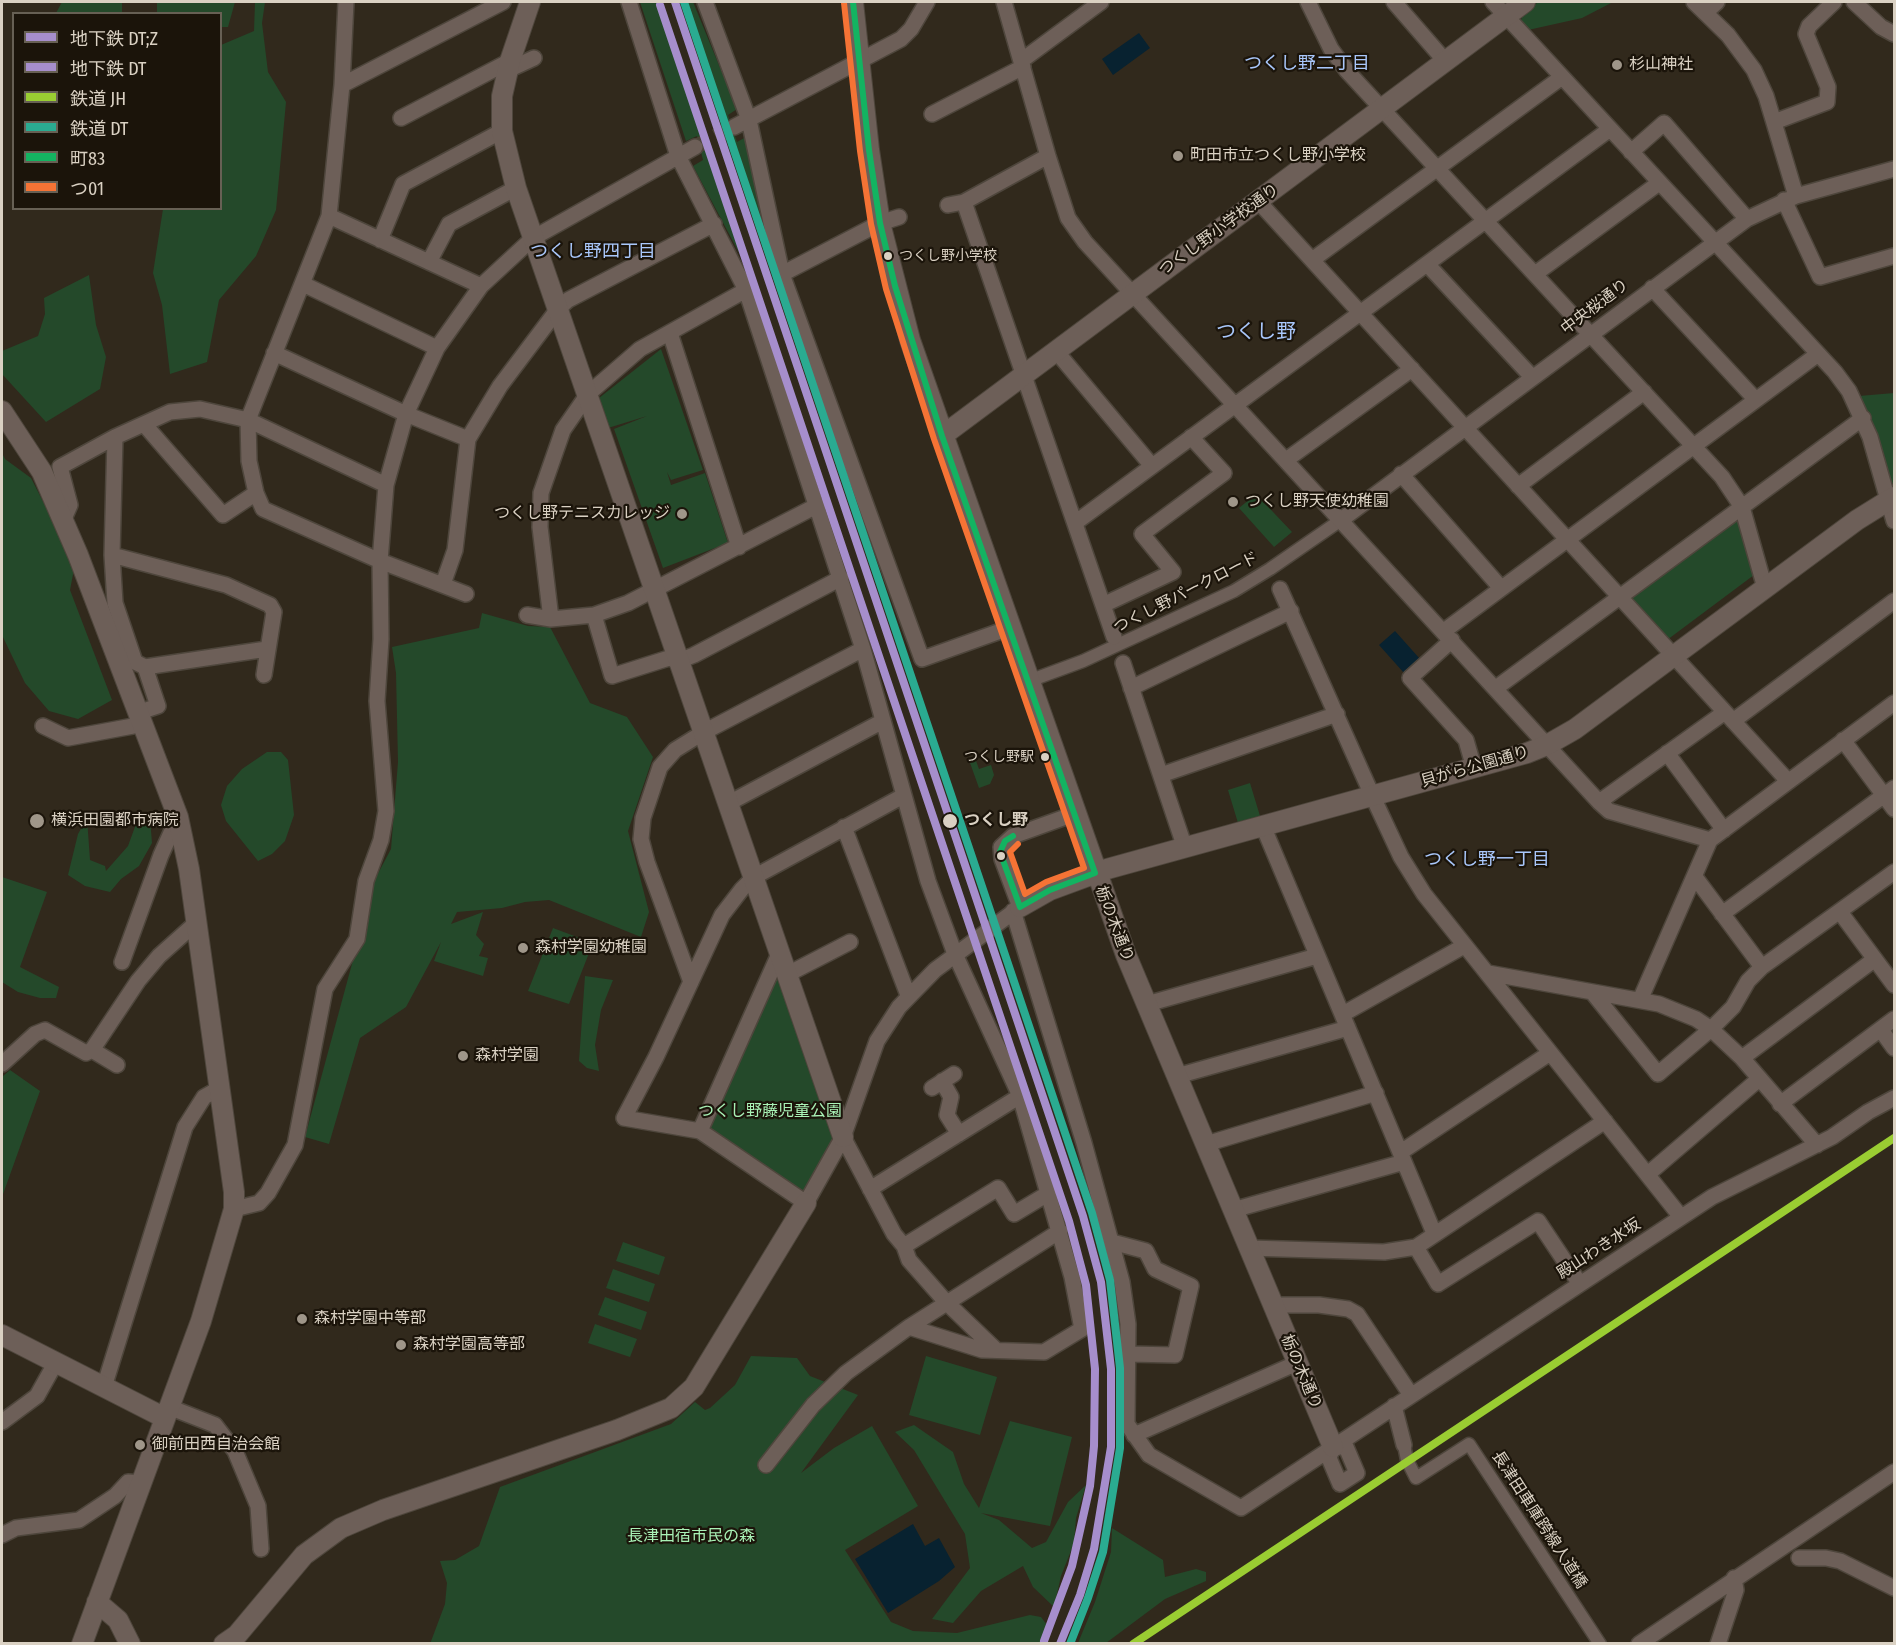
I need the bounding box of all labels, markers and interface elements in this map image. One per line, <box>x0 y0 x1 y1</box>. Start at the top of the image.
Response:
legend <box>12 12 222 210</box>
text: 地下鉄 DT;Z <box>70 28 158 50</box>
district label: つくし野二丁目 <box>1244 53 1370 75</box>
place label: 杉山神社 <box>1629 55 1693 75</box>
text: 地下鉄 DT <box>70 58 146 80</box>
marker: 杉山神社 <box>1610 58 1624 72</box>
text: 鉄道 JH <box>70 88 126 110</box>
text: 鉄道 DT <box>70 118 128 140</box>
place label: 町田市立つくし野小学校 <box>1190 146 1366 166</box>
text: 町83 <box>70 148 105 170</box>
marker: 町田市立つくし野小学校 <box>1171 149 1185 163</box>
text: つ01 <box>70 178 104 200</box>
street label: つくし野小学校通り <box>1155 180 1283 280</box>
district label: つくし野四丁目 <box>530 241 656 263</box>
place label: つくし野小学校 <box>899 248 997 264</box>
marker: つくし野小学校 <box>882 250 894 262</box>
street label: 中央桜通り <box>1557 275 1633 339</box>
district label: つくし野 <box>1216 320 1296 344</box>
place label: つくし野天使幼稚園 <box>1245 492 1389 512</box>
marker: つくし野天使幼稚園 <box>1226 495 1240 509</box>
place label: つくし野テニスカレッジ <box>494 504 670 524</box>
marker: つくし野テニスカレッジ <box>675 507 689 521</box>
street label: つくし野パークロード <box>1110 548 1262 638</box>
street label: 貝がら公園通り <box>1419 742 1531 792</box>
place label: つくし野駅 <box>964 749 1034 765</box>
marker: つくし野駅 <box>1039 751 1051 763</box>
place label: 横浜田園都市病院 <box>51 811 179 831</box>
place label: つくし野 <box>964 811 1028 831</box>
marker: 横浜田園都市病院 <box>28 812 46 830</box>
marker: つくし野 <box>941 812 959 830</box>
district label: つくし野一丁目 <box>1424 849 1550 871</box>
unlabelled marker <box>995 850 1007 862</box>
street label: 栃の木通り <box>1091 883 1137 965</box>
place label: 森村学園幼稚園 <box>535 938 647 958</box>
marker: 森村学園幼稚園 <box>516 941 530 955</box>
place label: 森村学園 <box>475 1046 539 1066</box>
marker: 森村学園 <box>456 1049 470 1063</box>
park label: つくし野藤児童公園 <box>698 1102 842 1122</box>
street label: 殿山わき水坂 <box>1554 1215 1644 1283</box>
place label: 森村学園中等部 <box>314 1309 426 1329</box>
marker: 森村学園中等部 <box>295 1312 309 1326</box>
street label: 栃の木通り <box>1277 1331 1325 1413</box>
place label: 森村学園高等部 <box>413 1335 525 1355</box>
marker: 森村学園高等部 <box>394 1338 408 1352</box>
place label: 御前田西自治会館 <box>152 1435 280 1455</box>
marker: 御前田西自治会館 <box>133 1438 147 1452</box>
street label: 長津田車庫跨線人道橋 <box>1487 1448 1591 1592</box>
park label: 長津田宿市民の森 <box>627 1527 755 1547</box>

